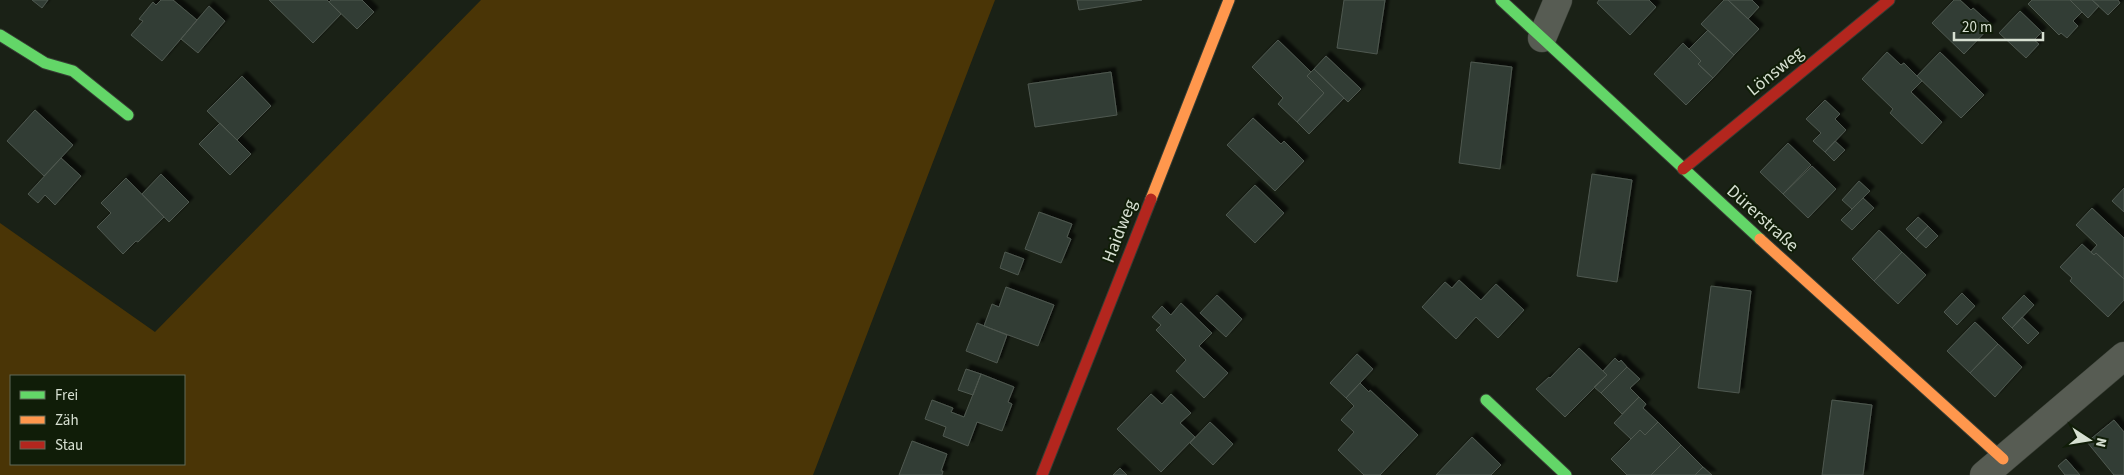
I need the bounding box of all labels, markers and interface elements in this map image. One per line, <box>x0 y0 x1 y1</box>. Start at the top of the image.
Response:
scale bar <box>1954 10 2043 42</box>
text: 20 m <box>1962 17 1992 38</box>
street label: Lönsweg <box>1742 41 1809 102</box>
street label: Dürerstraße <box>1721 179 1804 258</box>
street label: Haidweg <box>1096 196 1143 266</box>
legend <box>10 375 185 465</box>
text: Frei <box>55 385 78 406</box>
text: Zäh <box>55 410 79 431</box>
north arrow <box>2064 415 2114 465</box>
text: Stau <box>55 435 83 456</box>
text: N <box>2090 436 2111 449</box>

